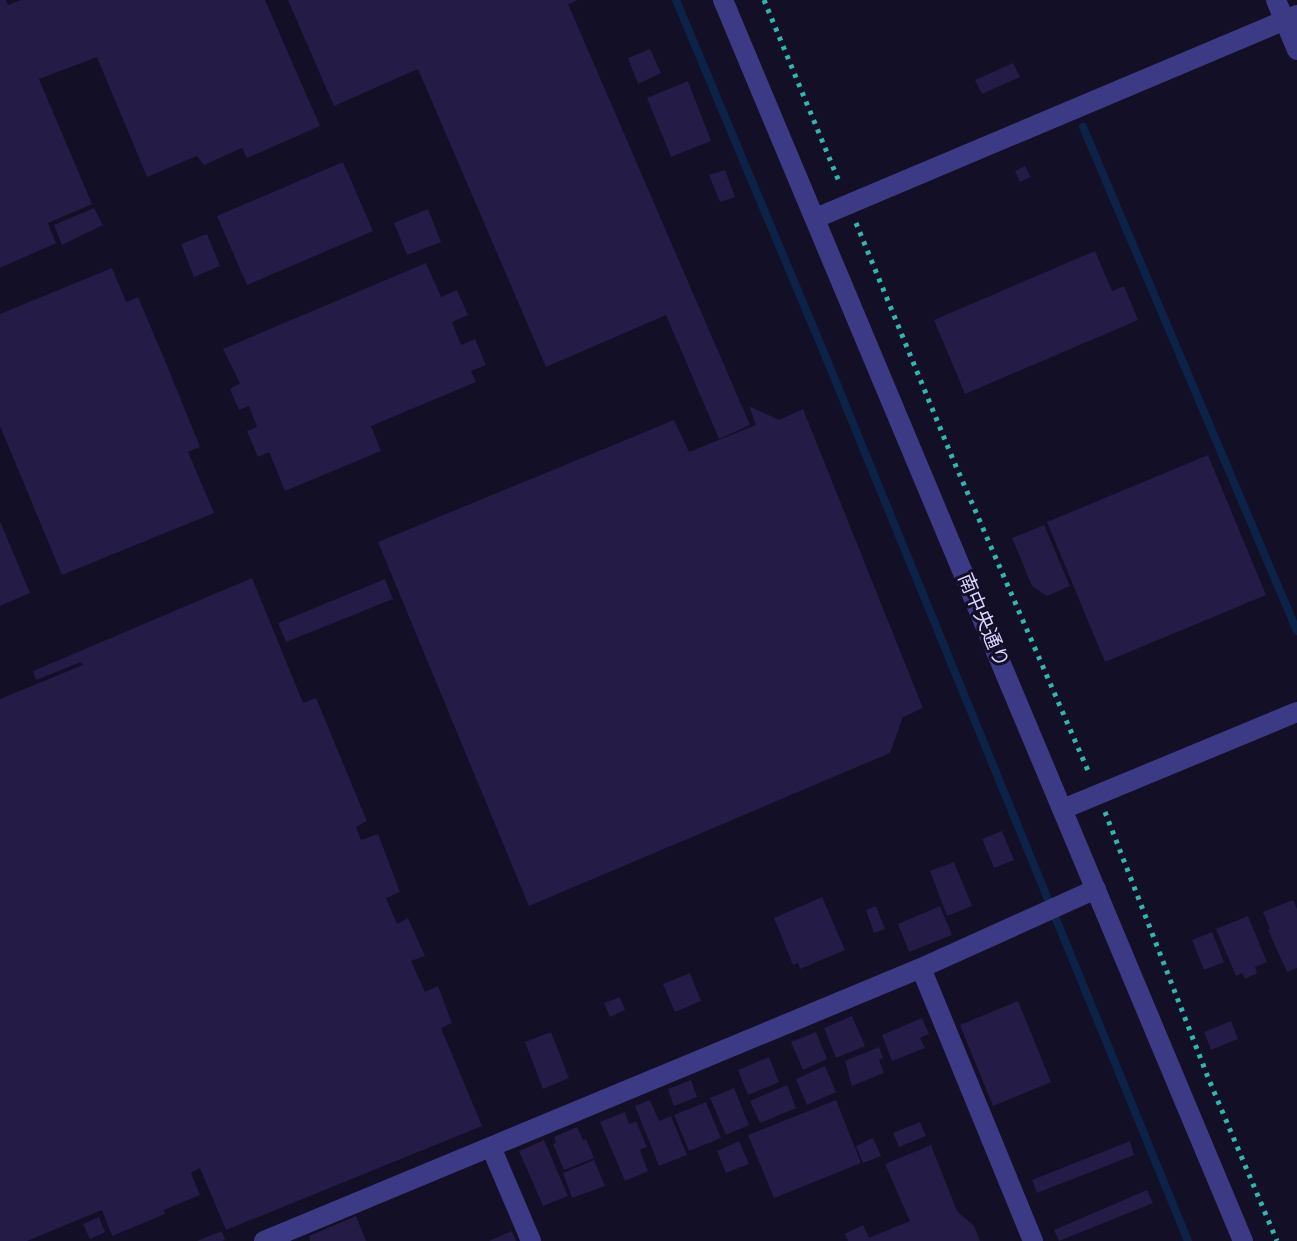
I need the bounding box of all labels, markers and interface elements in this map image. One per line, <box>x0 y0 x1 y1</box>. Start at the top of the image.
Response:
street label: 南中央通り <box>954 570 1014 670</box>

